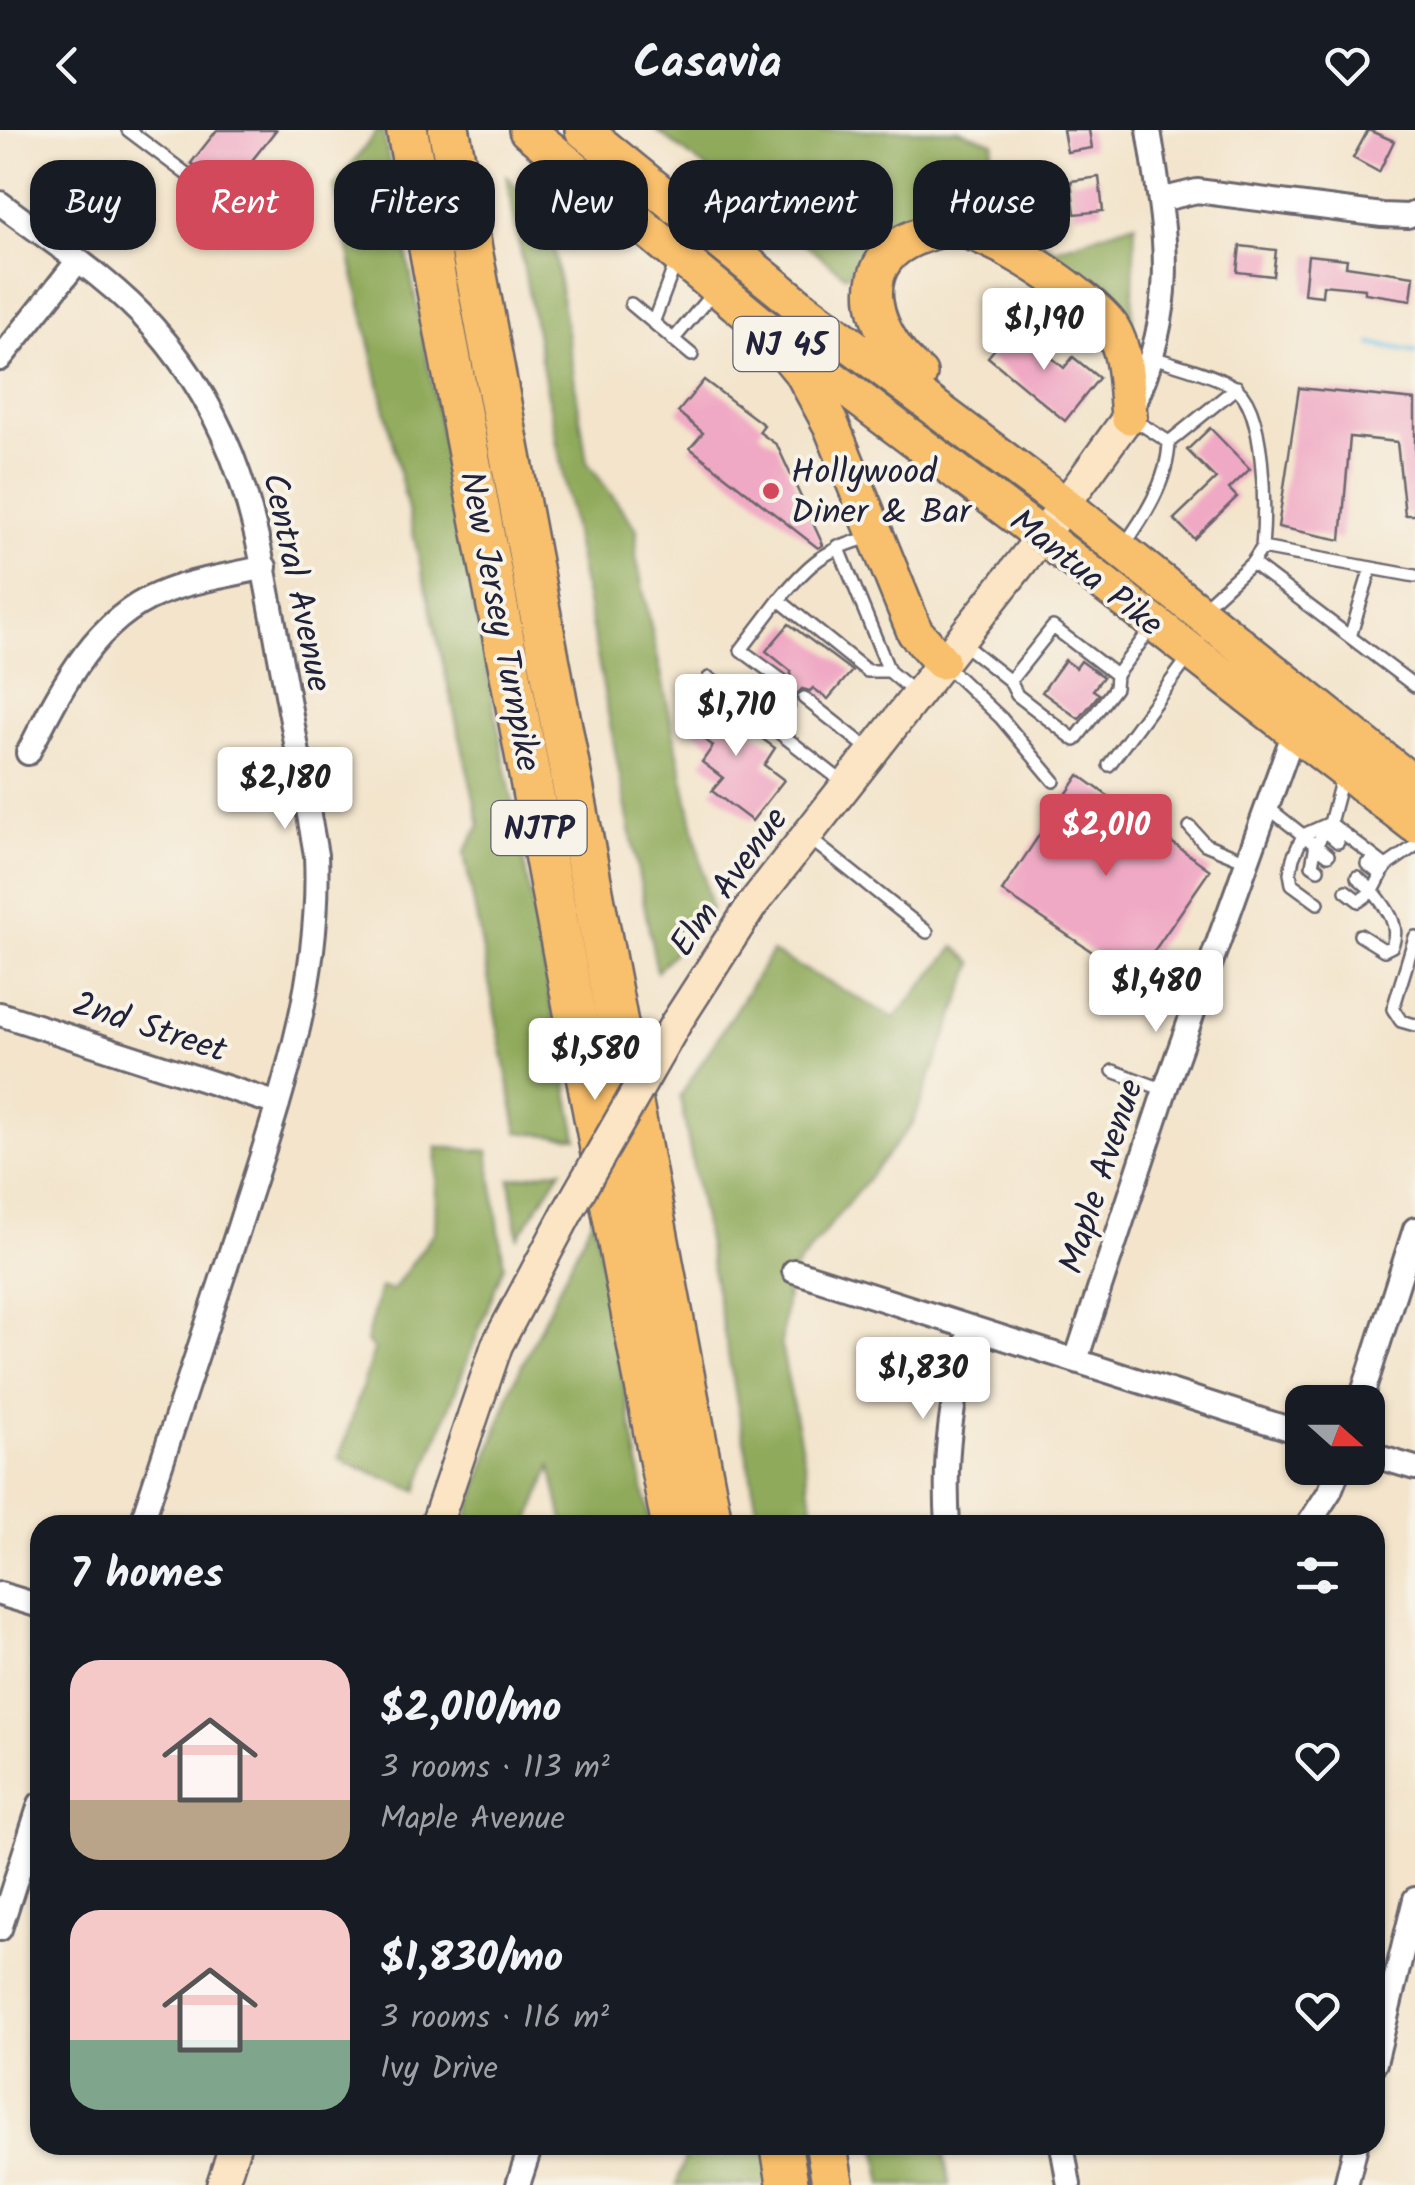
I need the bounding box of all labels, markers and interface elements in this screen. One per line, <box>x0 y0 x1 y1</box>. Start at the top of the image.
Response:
text: Casavia <box>633 29 782 101</box>
icon: back <box>40 38 95 93</box>
icon: heart <box>1320 38 1375 93</box>
chip: Buy <box>30 160 156 250</box>
chip: Rent <box>176 160 314 250</box>
chip: Filters <box>334 160 495 250</box>
chip: New <box>515 160 648 250</box>
chip: Apartment <box>668 160 893 250</box>
chip: House <box>913 160 1070 250</box>
pin: $1,190 <box>963 288 1125 373</box>
text: $1,190 <box>1004 295 1084 346</box>
road number: NJ 45 <box>734 317 838 371</box>
place label: Hollywood Diner & Bar <box>791 446 973 542</box>
street label: New Jersey Turnpike <box>441 467 555 777</box>
street label: Central Avenue <box>245 468 346 698</box>
marker: Hollywood Diner & Bar <box>760 480 782 502</box>
street label: Mantua Pike <box>996 496 1175 653</box>
pin: $1,710 <box>655 674 817 759</box>
text: $1,710 <box>697 681 775 732</box>
pin: $2,180 <box>204 747 366 832</box>
text: $2,180 <box>240 754 330 805</box>
pin: $2,010 <box>1025 794 1187 879</box>
street label: Elm Avenue <box>657 796 804 970</box>
road number: NJTP <box>492 801 586 855</box>
text: $2,010 <box>1062 801 1150 852</box>
pin: $1,480 <box>1075 950 1237 1035</box>
text: $1,480 <box>1111 957 1201 1008</box>
street label: 2nd Street <box>65 978 234 1080</box>
pin: $1,580 <box>514 1018 676 1103</box>
text: $1,580 <box>551 1025 639 1076</box>
street label: Maple Avenue <box>1045 1072 1161 1282</box>
pin: $1,830 <box>842 1337 1004 1422</box>
text: $1,830 <box>878 1344 968 1395</box>
north arrow <box>1285 1385 1385 1485</box>
map controls <box>1285 1385 1385 1485</box>
text: 7 homes <box>70 1542 223 1609</box>
icon: filters <box>1290 1548 1345 1603</box>
text: $2,010/mo <box>380 1676 562 1743</box>
icon: home <box>150 1700 270 1820</box>
icon: heart <box>1290 1733 1345 1788</box>
text: 3 rooms · 113 m² <box>380 1743 610 1794</box>
text: Maple Avenue <box>380 1794 565 1845</box>
text: $1,830/mo <box>380 1926 563 1993</box>
icon: home <box>150 1950 270 2070</box>
icon: heart <box>1290 1983 1345 2038</box>
text: 3 rooms · 116 m² <box>380 1993 609 2044</box>
text: Ivy Drive <box>380 2044 498 2095</box>

